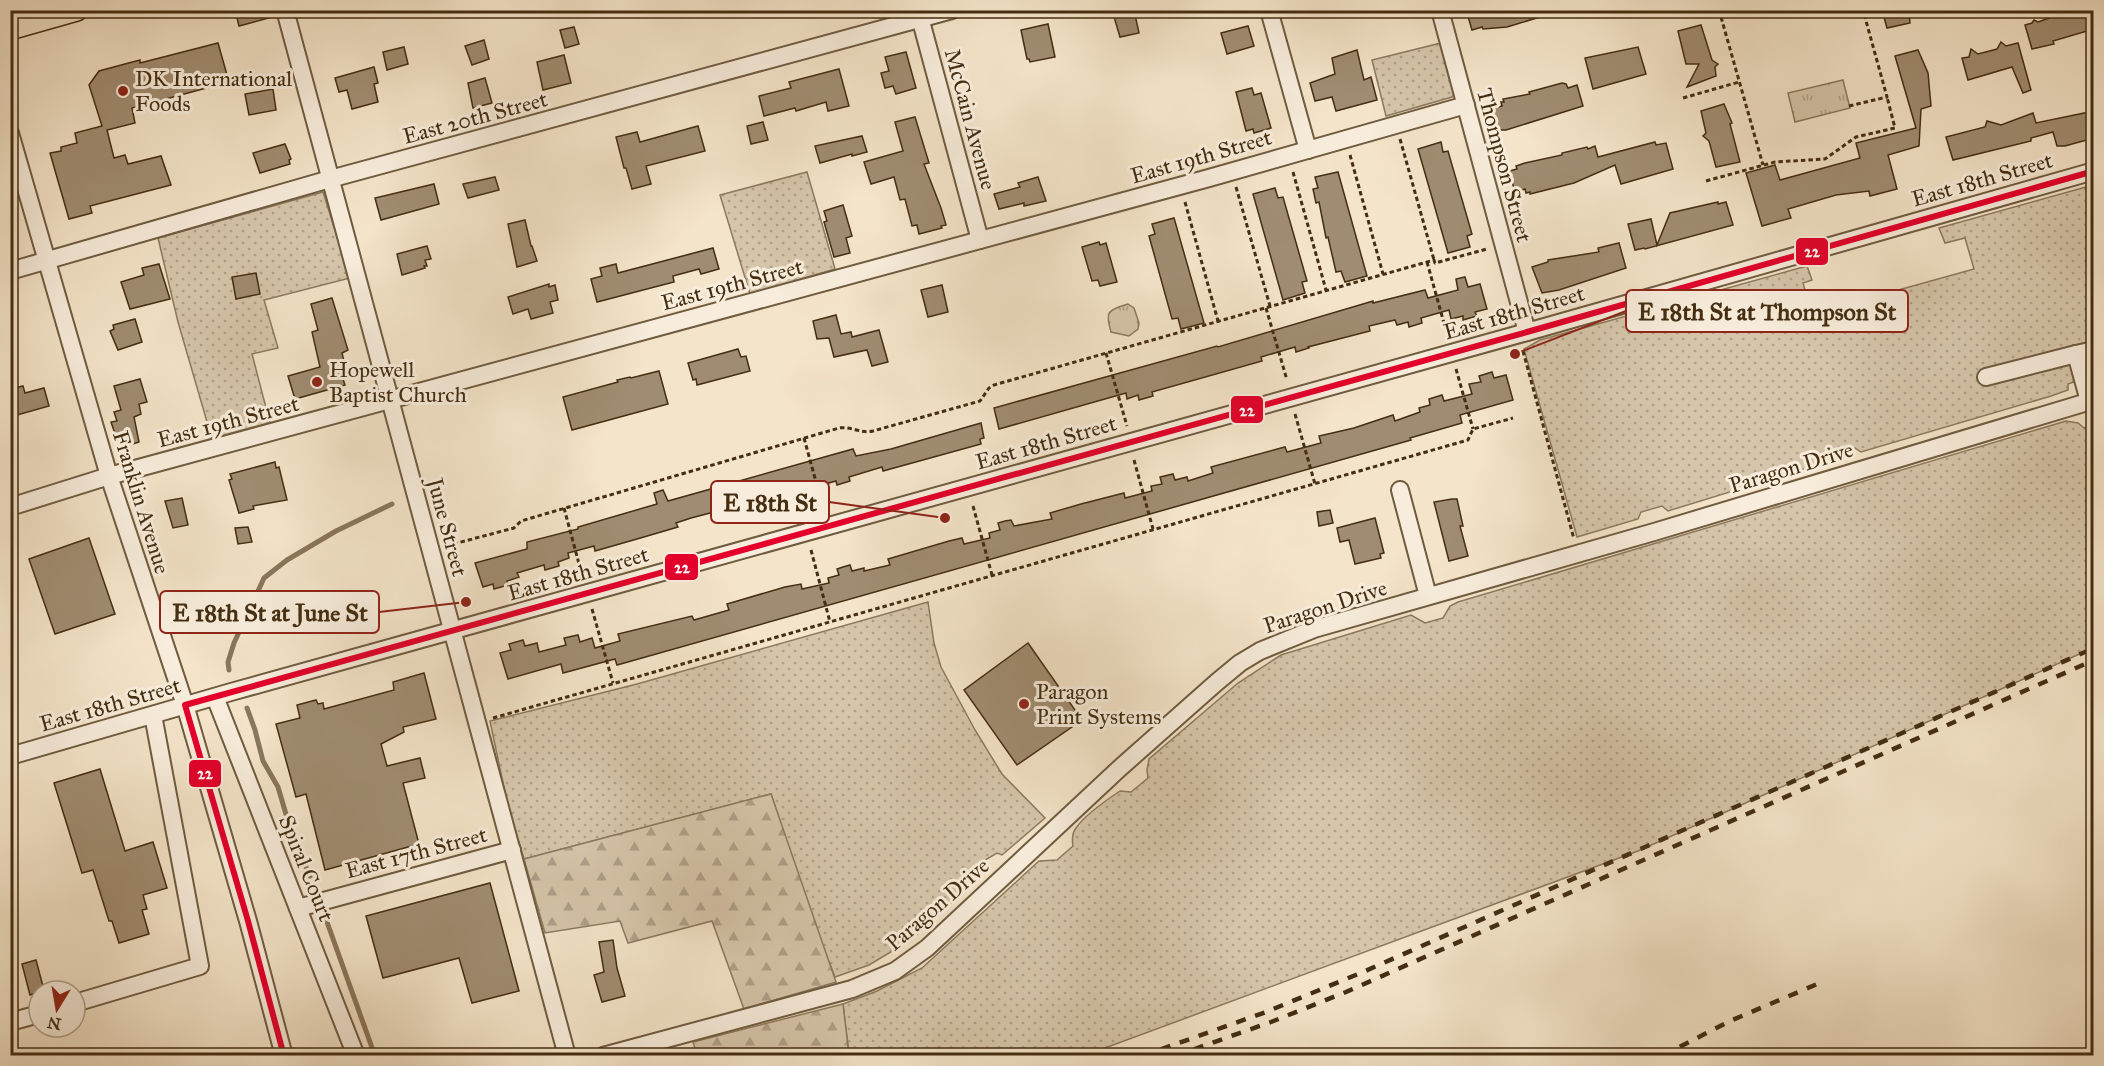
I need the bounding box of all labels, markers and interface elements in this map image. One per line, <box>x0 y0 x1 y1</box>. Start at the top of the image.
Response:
street label: McCain Avenue <box>939 46 1002 193</box>
place label: DK International Foods <box>135 65 292 117</box>
marker: DK International Foods <box>116 84 130 98</box>
street label: East 20th Street <box>400 85 551 150</box>
street label: Thompson Street <box>1471 85 1538 245</box>
street label: East 19th Street <box>1128 123 1275 189</box>
street label: East 18th Street <box>1909 146 2056 212</box>
line badge: 22 <box>1795 237 1829 266</box>
text: 22 <box>1804 242 1821 261</box>
street label: East 19th Street <box>658 253 806 316</box>
street label: East 18th Street <box>1441 279 1588 345</box>
callout: E 18th St at Thompson St <box>1626 290 1908 332</box>
text: E 18th St at Thompson St <box>1638 297 1897 327</box>
place label: Hopewell Baptist Church <box>329 356 467 408</box>
marker: Hopewell Baptist Church <box>310 375 324 389</box>
street label: East 19th Street <box>154 390 302 453</box>
line badge: 22 <box>1230 395 1264 424</box>
text: 22 <box>1239 401 1256 420</box>
street label: East 18th Street <box>973 409 1120 475</box>
street label: Franklin Avenue <box>107 427 176 577</box>
street label: Paragon Drive <box>1726 436 1856 499</box>
street label: June Street <box>421 473 474 579</box>
callout: E 18th St <box>711 481 829 523</box>
text: E 18th St <box>723 488 817 518</box>
street label: East 18th Street <box>505 540 652 606</box>
line badge: 22 <box>664 553 699 581</box>
text: 22 <box>674 558 691 577</box>
street label: Paragon Drive <box>1260 574 1390 639</box>
callout: E 18th St at June St <box>160 591 379 633</box>
text: E 18th St at June St <box>172 598 368 628</box>
street label: East 18th Street <box>37 671 184 737</box>
place label: Paragon Print Systems <box>1036 678 1161 730</box>
marker: Paragon Print Systems <box>1017 697 1031 711</box>
line badge: 22 <box>188 759 222 788</box>
text: 22 <box>197 764 214 783</box>
street label: Spiral Court <box>273 811 340 925</box>
street label: East 17th Street <box>342 821 490 884</box>
street label: Paragon Drive <box>880 852 995 957</box>
north arrow <box>27 979 87 1039</box>
text: N <box>45 1013 63 1034</box>

